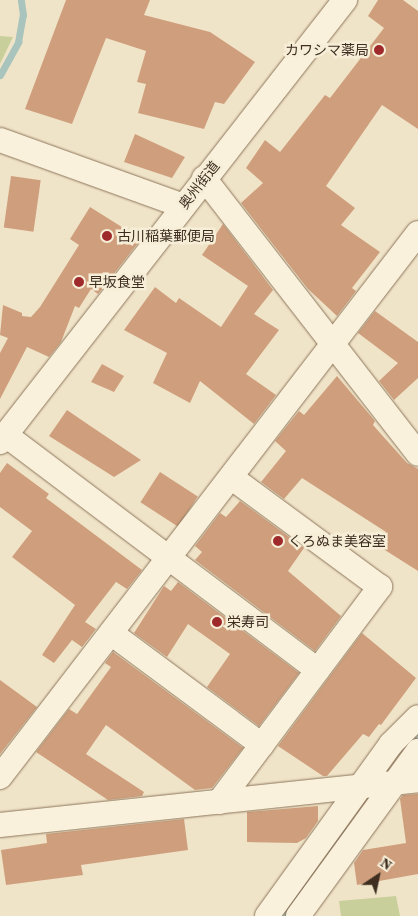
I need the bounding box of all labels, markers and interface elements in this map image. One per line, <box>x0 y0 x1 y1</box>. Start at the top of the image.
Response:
place label: カワシマ薬局 <box>285 42 369 58</box>
marker: カワシマ薬局 <box>373 44 385 56</box>
street label: 奥州街道 <box>175 158 223 212</box>
place label: 古川稲葉郵便局 <box>117 228 215 244</box>
marker: 古川稲葉郵便局 <box>101 230 113 242</box>
place label: 早坂食堂 <box>89 274 145 290</box>
marker: 早坂食堂 <box>73 276 85 288</box>
place label: くろぬま美容室 <box>288 533 386 549</box>
marker: くろぬま美容室 <box>272 535 284 547</box>
place label: 栄寿司 <box>227 614 269 630</box>
marker: 栄寿司 <box>211 616 223 628</box>
north arrow <box>353 851 403 901</box>
text: N <box>377 852 396 875</box>

